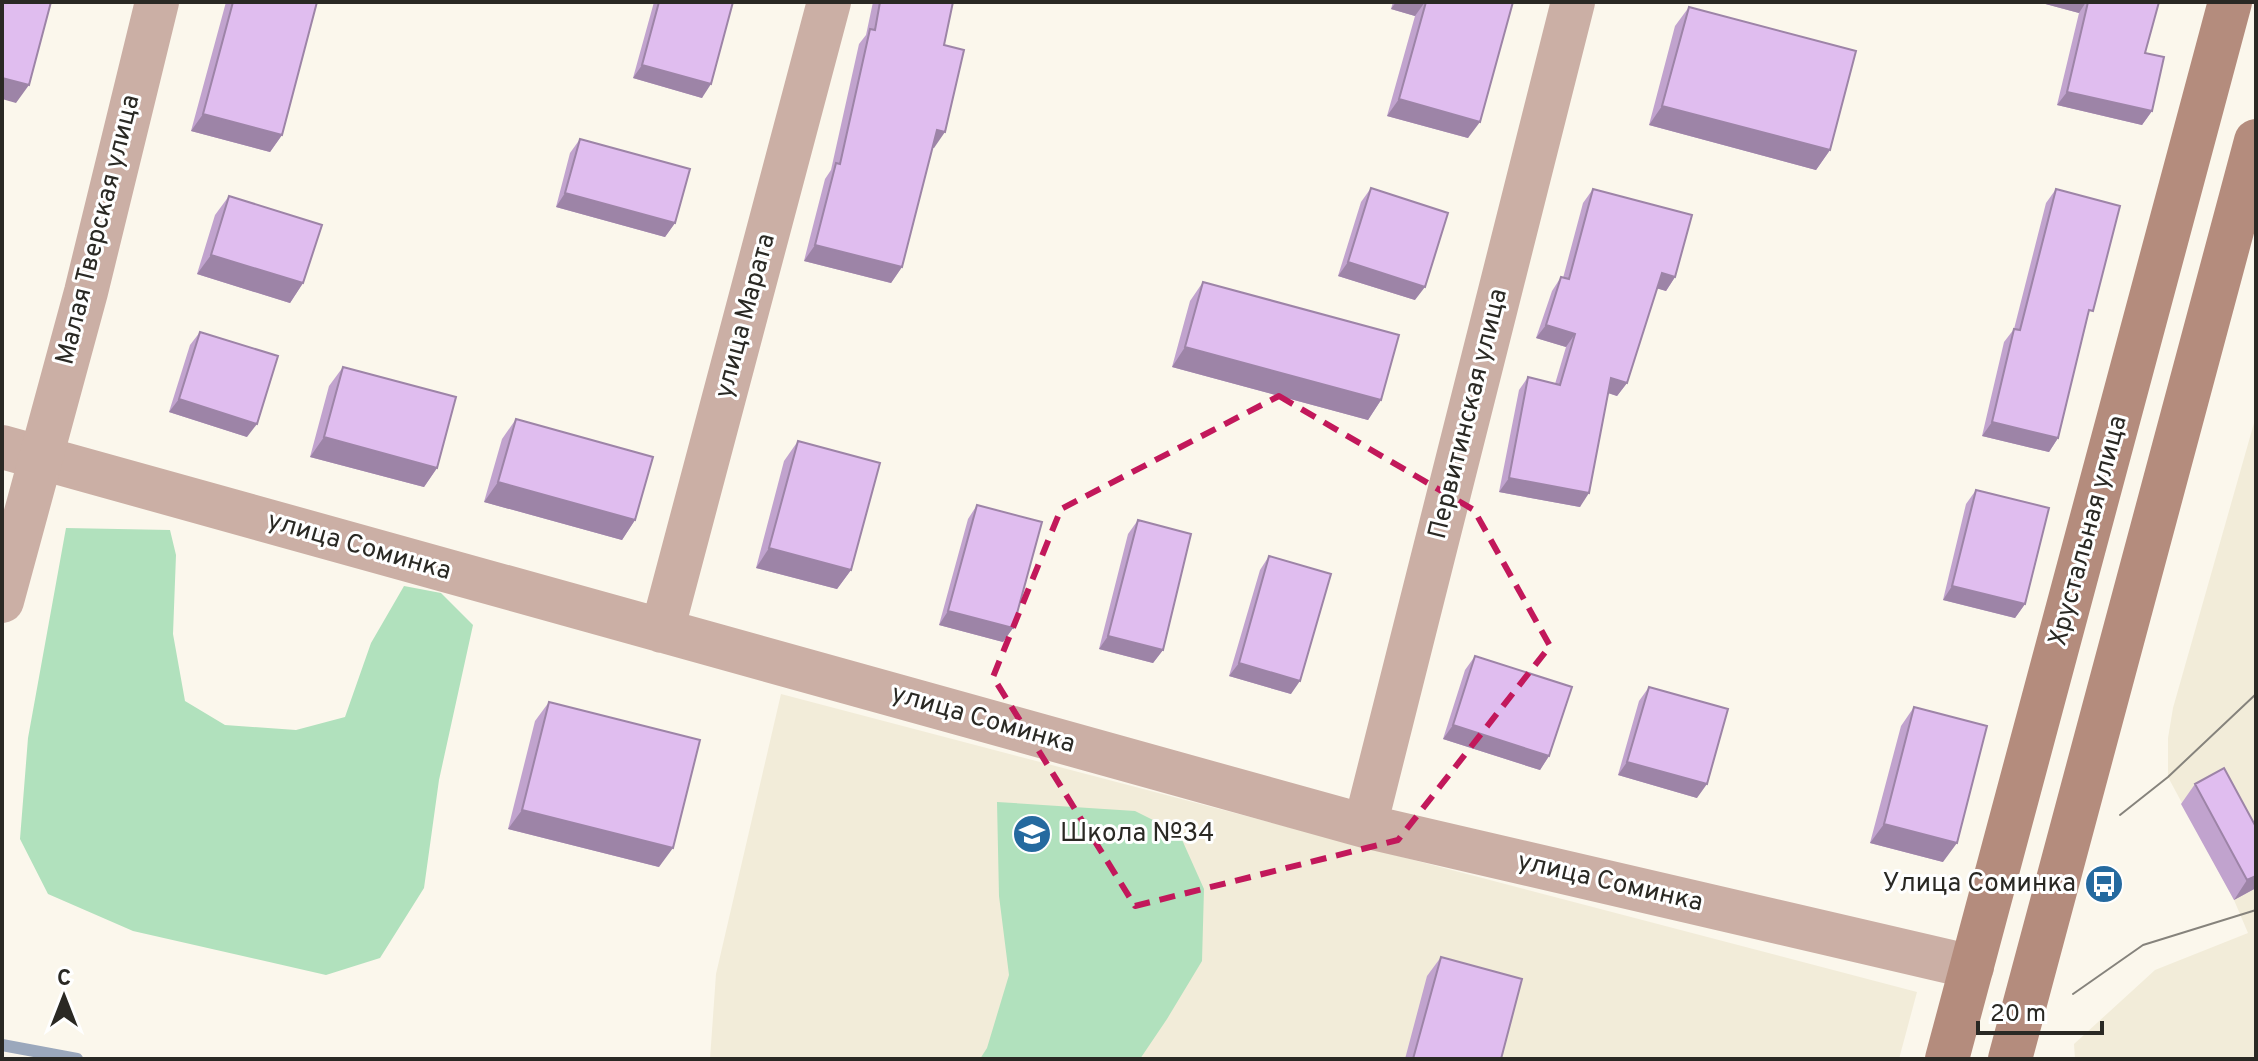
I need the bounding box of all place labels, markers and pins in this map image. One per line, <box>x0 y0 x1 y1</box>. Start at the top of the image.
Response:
school or university icon: Школа №34 <box>1011 813 1053 855</box>
place label: Школа №34 <box>1060 818 1214 851</box>
bus stop icon: Улица Соминка <box>2083 863 2125 905</box>
place label: Улица Соминка <box>1883 868 2076 901</box>

